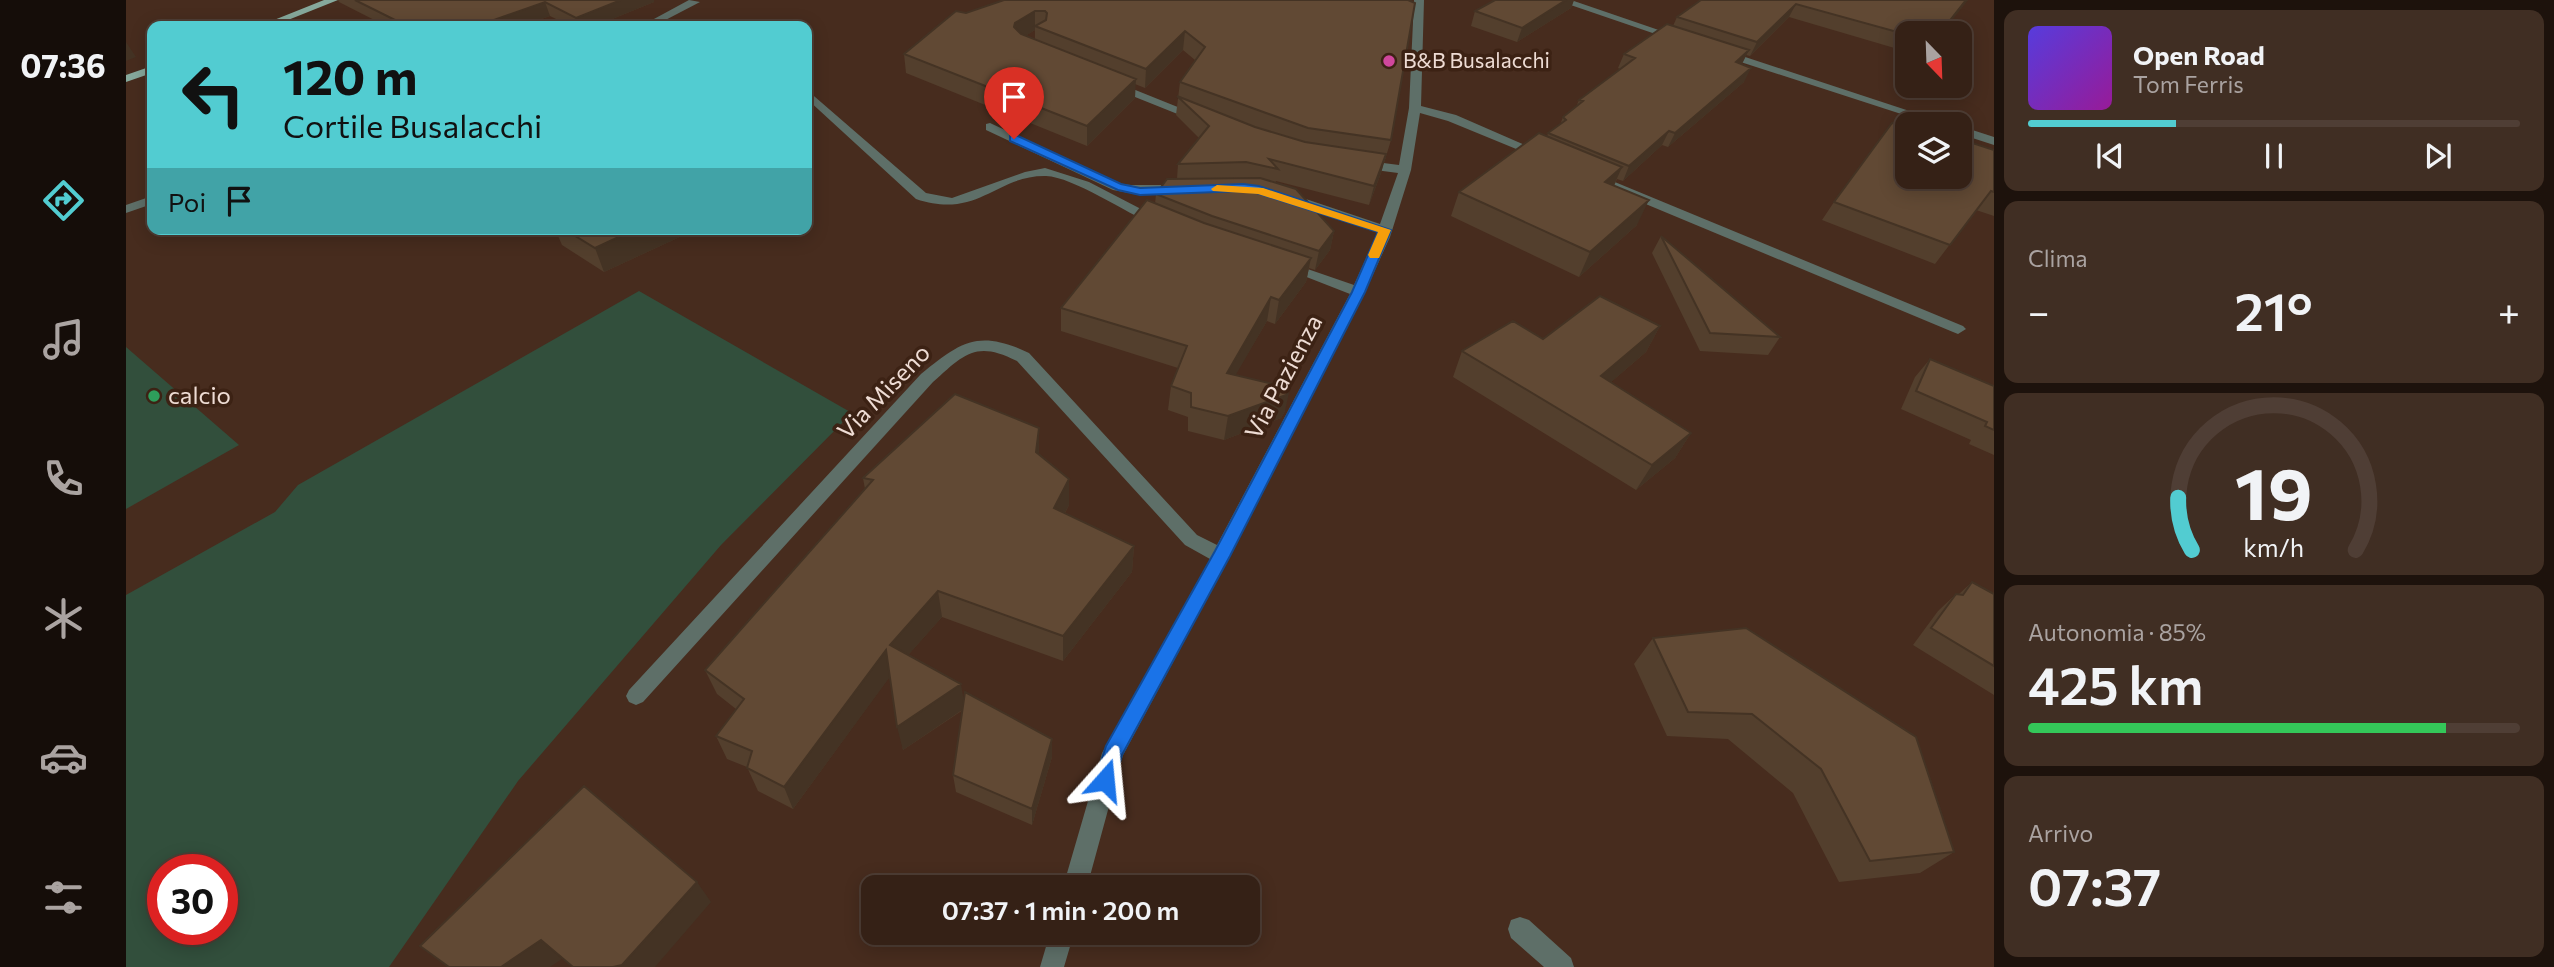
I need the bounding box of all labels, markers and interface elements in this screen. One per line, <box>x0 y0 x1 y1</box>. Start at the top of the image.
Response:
north arrow <box>1895 21 1972 98</box>
map controls <box>1895 21 1972 189</box>
text: Open Road <box>2133 39 2265 70</box>
text: 07:36 <box>20 45 106 85</box>
text: 120 m <box>283 45 417 105</box>
place label: B&B Busalacchi <box>1403 47 1550 72</box>
icon: left <box>168 49 259 140</box>
marker: B&B Busalacchi <box>1381 53 1397 69</box>
pin <box>984 67 1044 139</box>
text: Tom Ferris <box>2133 70 2244 98</box>
icon: arrive <box>995 78 1033 116</box>
text: Cortile Busalacchi <box>283 105 542 145</box>
button: layers <box>1895 112 1972 189</box>
icon: previous <box>2091 137 2129 175</box>
icon: pause <box>2255 137 2293 175</box>
icon: next <box>2419 137 2457 175</box>
icon: directions <box>39 176 88 225</box>
icon: arrive <box>220 182 258 220</box>
text: Poi <box>168 186 206 217</box>
text: Clima <box>2028 244 2088 272</box>
text: 21° <box>2234 278 2313 342</box>
text: − <box>2028 287 2050 334</box>
text: + <box>2498 287 2520 334</box>
street label: Via Pazienza <box>1238 309 1327 443</box>
icon: music <box>39 315 88 364</box>
street label: Via Miseno <box>831 338 935 444</box>
place label: calcio <box>168 380 231 409</box>
marker: calcio <box>146 388 162 404</box>
text: 19 <box>2235 446 2313 535</box>
icon: phone <box>39 454 88 503</box>
text: km/h <box>2244 531 2304 561</box>
icon: climate <box>39 594 88 643</box>
text: Autonomia · 85% <box>2028 618 2206 646</box>
text: 425 km <box>2028 652 2203 716</box>
icon: car <box>39 733 88 782</box>
position arrow <box>1068 743 1142 817</box>
text: Arrivo <box>2028 819 2093 847</box>
text: 07:37 <box>2028 853 2161 917</box>
speed limit sign: 30 <box>147 854 238 945</box>
icon: filters <box>39 873 88 922</box>
text: 07:37 · 1 min · 200 m <box>942 894 1179 925</box>

